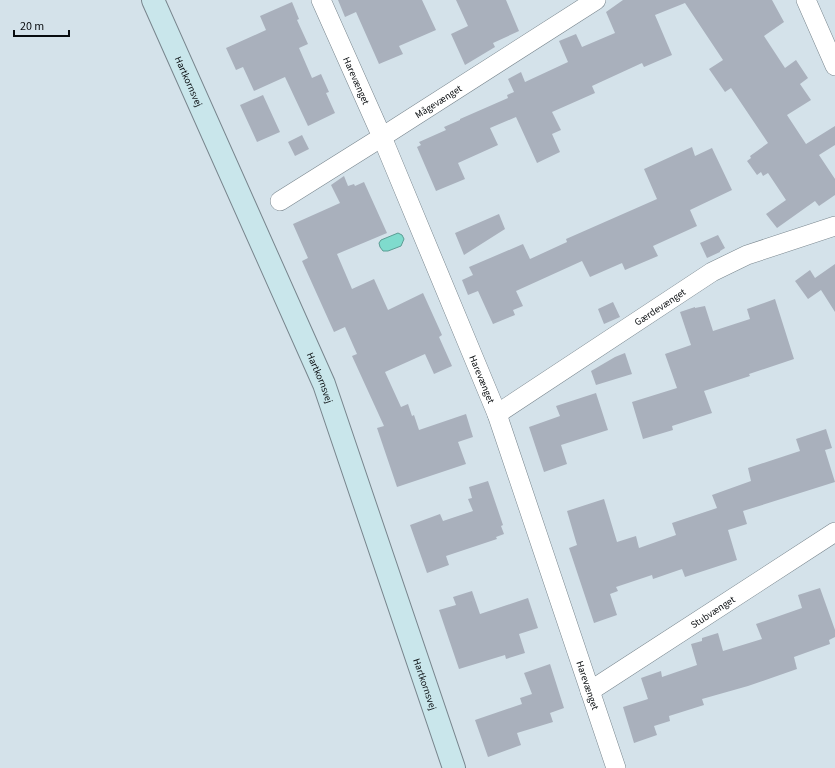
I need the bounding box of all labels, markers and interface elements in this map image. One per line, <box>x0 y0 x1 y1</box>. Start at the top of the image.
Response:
scale bar <box>14 12 69 38</box>
text: 20 m <box>20 18 44 35</box>
street label: Hartkornsvej <box>171 54 206 109</box>
street label: Harevænget <box>339 55 373 107</box>
street label: Mågevænget <box>412 81 465 122</box>
street label: Gærdevænget <box>632 285 689 329</box>
street label: Hartkornsvej <box>303 350 336 405</box>
street label: Harevænget <box>465 353 498 406</box>
street label: Stubvænget <box>688 592 738 632</box>
street label: Hartkornsvej <box>409 656 440 712</box>
street label: Harevænget <box>572 659 602 712</box>

